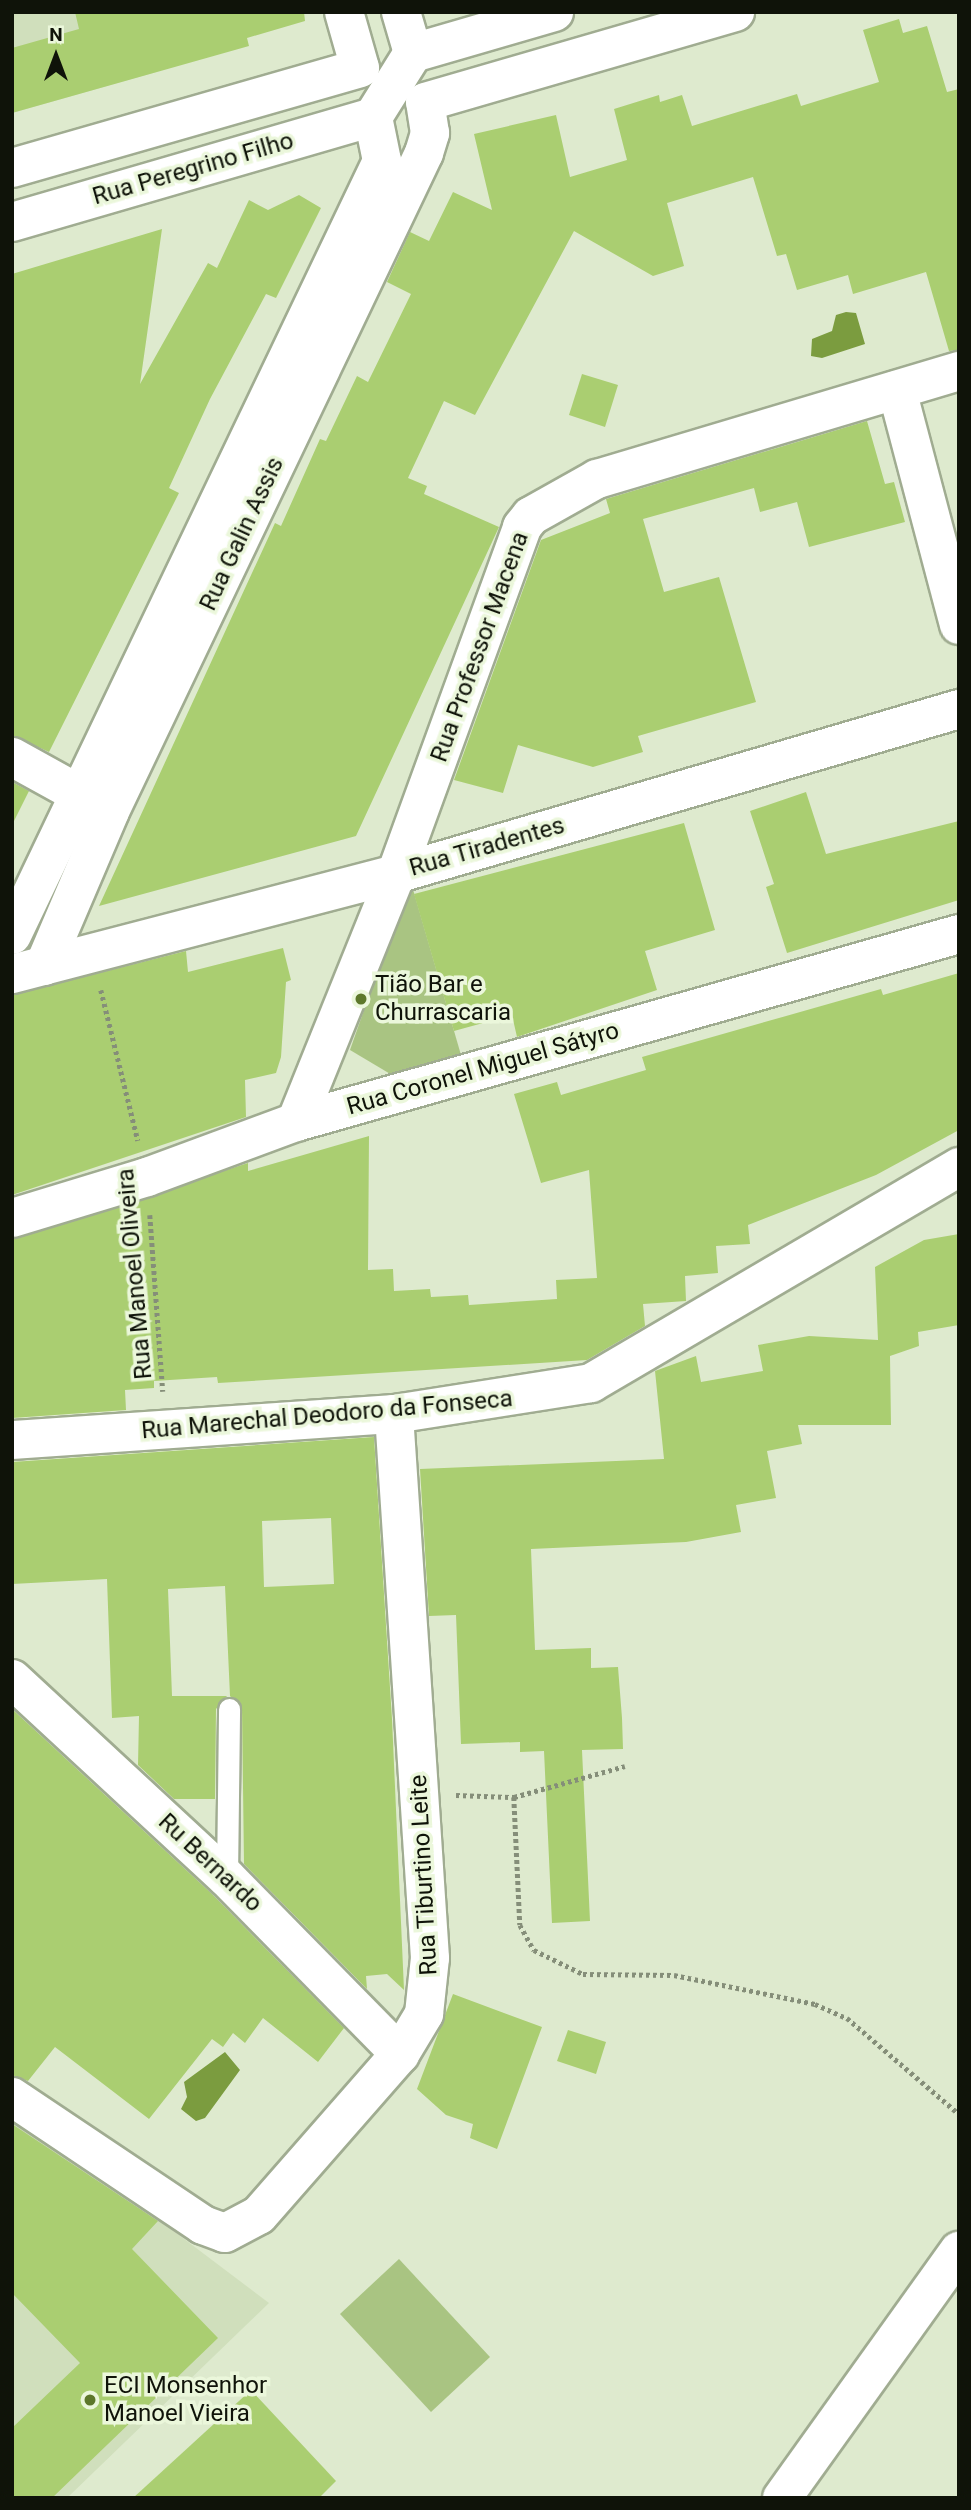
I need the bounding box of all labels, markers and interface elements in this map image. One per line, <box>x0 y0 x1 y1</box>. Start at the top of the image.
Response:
north arrow <box>21 21 91 91</box>
text: N <box>49 23 63 46</box>
street label: Rua Peregrino Filho <box>89 127 297 211</box>
street label: Rua Galin Assis <box>194 453 290 615</box>
street label: Rua Professor Macena <box>425 528 535 766</box>
street label: Rua Tiradentes <box>406 811 568 883</box>
place label: Tião Bar e Churrascaria <box>375 971 511 1027</box>
marker: Tião Bar e Churrascaria <box>353 991 369 1007</box>
street label: Rua Coronel Miguel Sátyro <box>344 1016 622 1122</box>
street label: Rua Manoel Oliveira <box>111 1167 159 1381</box>
street label: Rua Marechal Deodoro da Fonseca <box>140 1384 514 1446</box>
street label: Rua Tiburtino Leite <box>404 1774 444 1976</box>
street label: Ru Bernardo <box>152 1808 268 1918</box>
place label: ECI Monsenhor Manoel Vieira <box>104 2372 267 2428</box>
marker: ECI Monsenhor Manoel Vieira <box>82 2392 98 2408</box>

